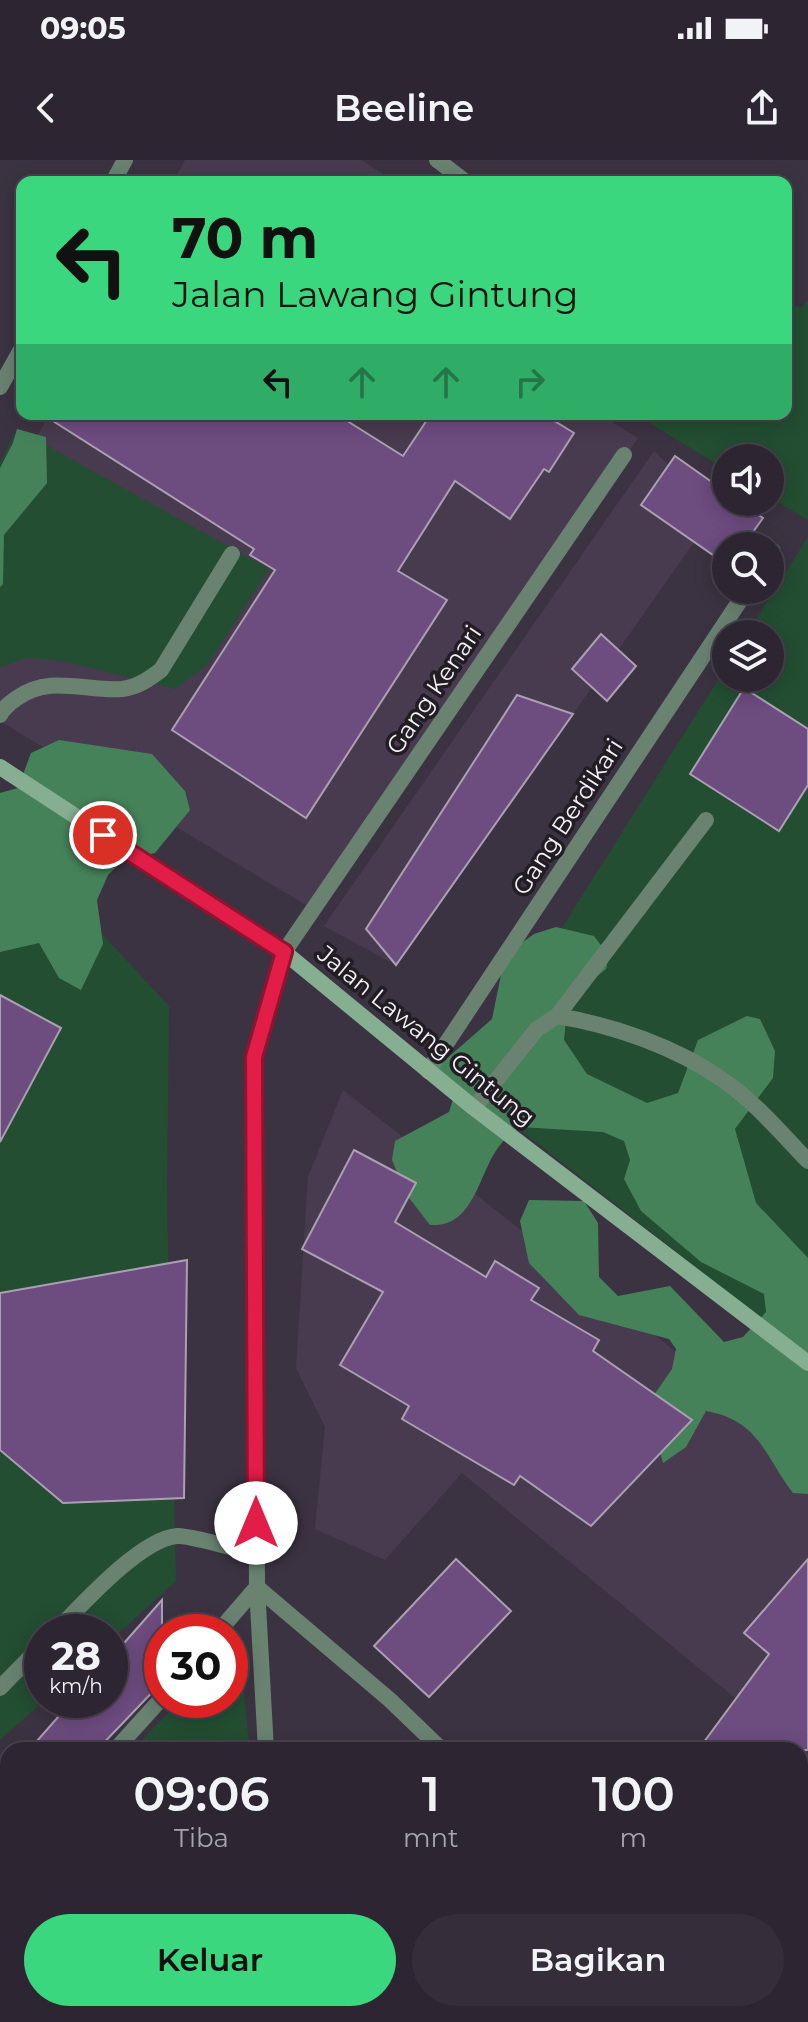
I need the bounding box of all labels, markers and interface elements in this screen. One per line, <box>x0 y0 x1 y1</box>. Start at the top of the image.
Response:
text: 09:05 <box>40 10 126 47</box>
icon: back <box>24 86 68 130</box>
text: Beeline <box>334 86 474 130</box>
icon: share <box>740 86 784 130</box>
text: 70 m <box>172 204 318 272</box>
icon: left <box>40 208 144 312</box>
text: Jalan Lawang Gintung <box>172 272 578 316</box>
icon: left <box>256 360 300 404</box>
icon: ahead <box>340 360 384 404</box>
icon: ahead <box>424 360 468 404</box>
icon: right <box>508 360 552 404</box>
map controls <box>712 444 784 692</box>
button: sound <box>712 444 784 516</box>
button: search <box>712 532 784 604</box>
street label: Gang Kenari <box>380 620 487 760</box>
button: layers <box>712 620 784 692</box>
street label: Gang Berdikari <box>506 733 629 900</box>
pin <box>69 801 137 869</box>
icon: arrive <box>81 813 125 857</box>
street label: Jalan Lawang Gintung <box>311 938 541 1132</box>
position arrow <box>214 1481 298 1565</box>
speed limit sign: 30 <box>144 1614 248 1718</box>
text: 28 <box>51 1631 101 1680</box>
text: km/h <box>49 1674 103 1698</box>
text: 09:06 <box>133 1765 270 1823</box>
text: 1 <box>422 1765 440 1823</box>
text: 100 <box>592 1765 675 1823</box>
text: Tiba <box>174 1822 229 1854</box>
text: mnt <box>403 1822 459 1854</box>
text: m <box>620 1822 647 1854</box>
button: Keluar <box>24 1914 396 2006</box>
button: Bagikan <box>412 1914 784 2006</box>

